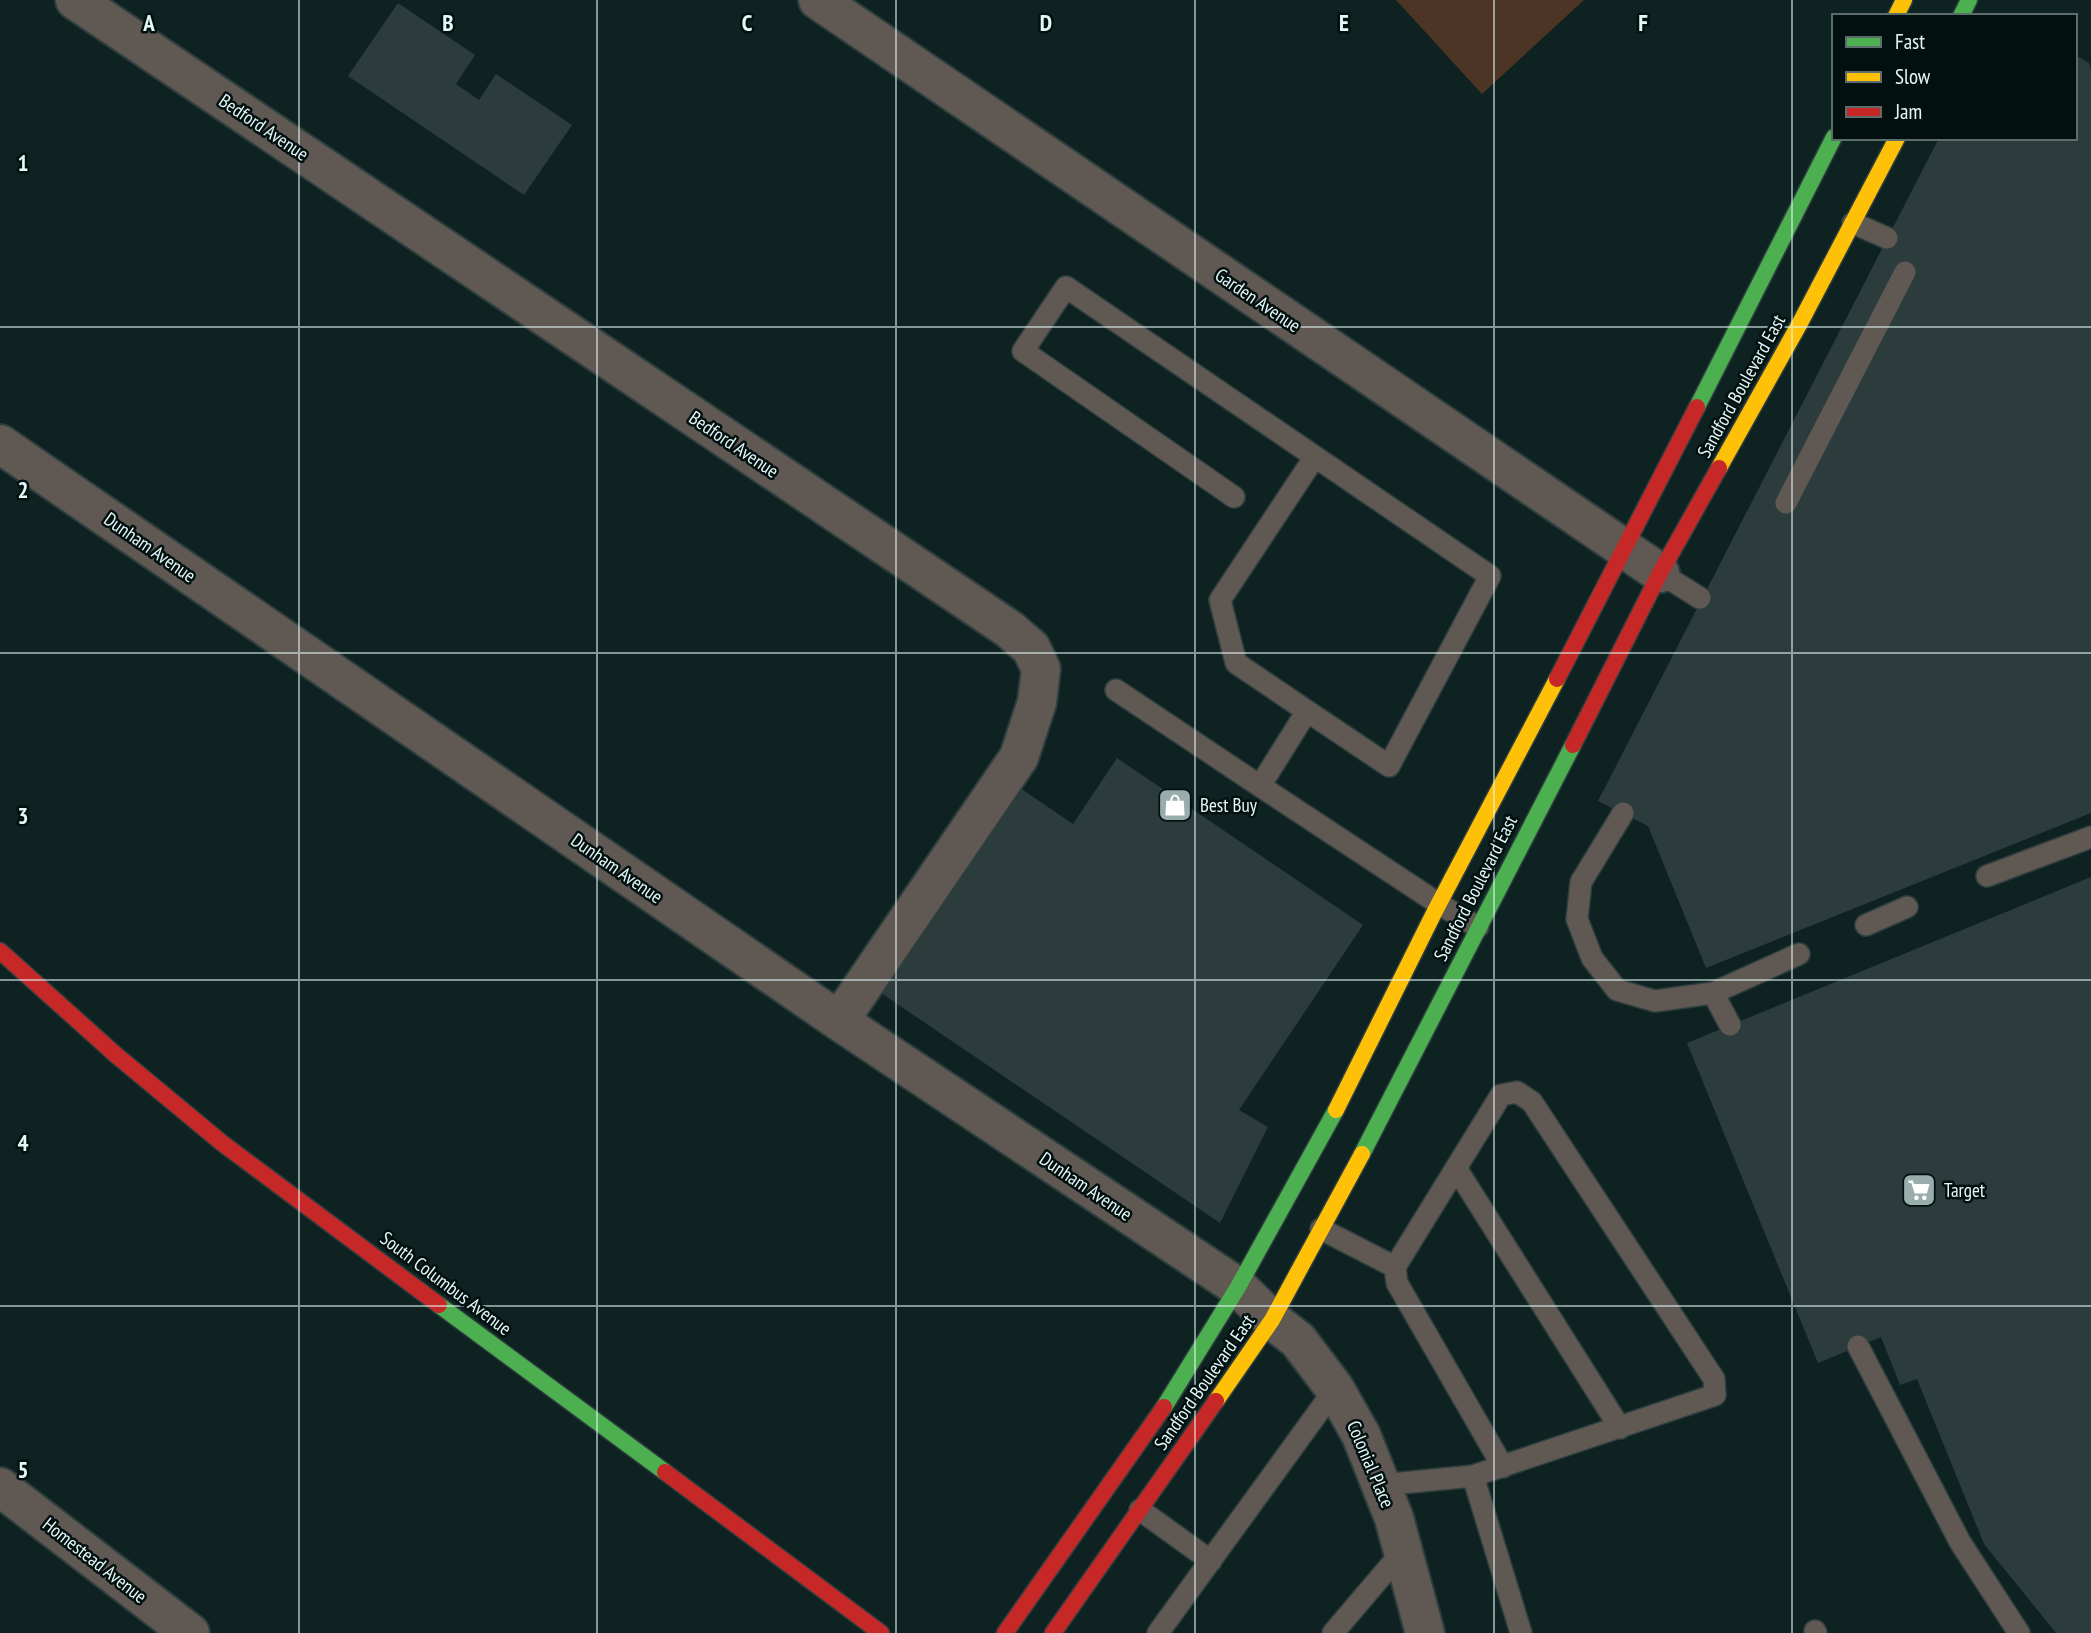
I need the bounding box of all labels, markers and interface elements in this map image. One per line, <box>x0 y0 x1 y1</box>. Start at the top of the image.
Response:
text: A <box>142 8 155 37</box>
text: B <box>442 8 454 37</box>
text: C <box>742 8 753 37</box>
text: D <box>1040 8 1052 37</box>
text: E <box>1339 8 1349 37</box>
text: F <box>1638 8 1648 37</box>
legend <box>1832 14 2077 140</box>
text: Fast <box>1895 28 1925 55</box>
text: Slow <box>1895 63 1931 90</box>
street label: Bedford Avenue <box>215 88 314 166</box>
text: Jam <box>1894 98 1922 125</box>
text: 1 <box>18 148 29 177</box>
street label: Garden Avenue <box>1211 263 1306 337</box>
street label: Sandford Boulevard East <box>1692 310 1791 462</box>
street label: Bedford Avenue <box>685 405 784 483</box>
text: 2 <box>18 475 29 504</box>
street label: Dunham Avenue <box>100 507 201 587</box>
shop icon: Best Buy <box>1156 786 1194 824</box>
place label: Best Buy <box>1200 793 1258 817</box>
text: 3 <box>18 801 29 830</box>
street label: Sandford Boulevard East <box>1428 811 1522 965</box>
street label: Dunham Avenue <box>567 828 668 908</box>
text: 4 <box>18 1128 29 1157</box>
street label: Dunham Avenue <box>1035 1146 1137 1226</box>
supermarket icon: Target <box>1900 1171 1938 1209</box>
place label: Target <box>1944 1178 1986 1202</box>
street label: South Columbus Avenue <box>376 1226 516 1340</box>
street label: Sandford Boulevard East <box>1148 1309 1260 1454</box>
street label: Colonial Place <box>1342 1417 1400 1511</box>
text: 5 <box>18 1455 29 1484</box>
street label: Homestead Avenue <box>38 1512 152 1608</box>

